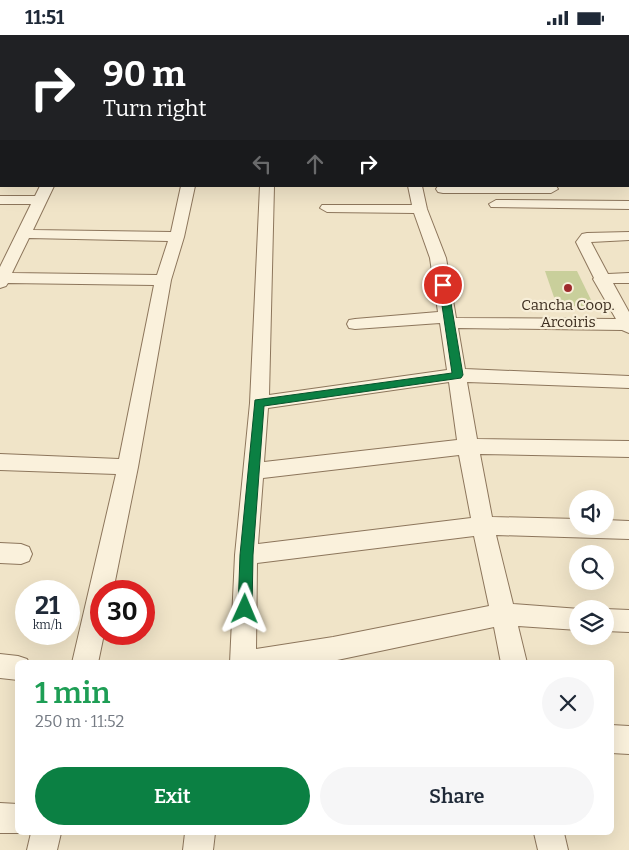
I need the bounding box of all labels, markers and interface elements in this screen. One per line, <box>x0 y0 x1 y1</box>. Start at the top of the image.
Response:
text: 11:51 <box>25 6 64 29</box>
text: 90 m <box>103 53 186 95</box>
icon: right <box>20 55 85 120</box>
text: Turn right <box>103 95 206 122</box>
icon: left <box>248 150 276 178</box>
icon: ahead <box>301 150 329 178</box>
icon: right <box>354 150 382 178</box>
pin <box>422 264 464 306</box>
icon: arrive <box>429 271 457 299</box>
marker: Cancha Coop. Arcoiris <box>562 282 574 294</box>
place label: Cancha Coop. Arcoiris <box>521 296 615 331</box>
map controls <box>569 490 614 645</box>
button: sound <box>569 490 614 535</box>
button: search <box>569 545 614 590</box>
speed limit sign: 30 <box>90 580 155 645</box>
position arrow <box>218 582 270 634</box>
text: 21 <box>35 591 60 621</box>
button: layers <box>569 600 614 645</box>
text: km/h <box>33 618 62 632</box>
text: 1 min <box>35 675 110 711</box>
button: close <box>542 677 594 729</box>
text: 250 m · 11:52 <box>35 712 124 731</box>
button: Exit <box>35 767 310 825</box>
button: Share <box>320 767 594 825</box>

